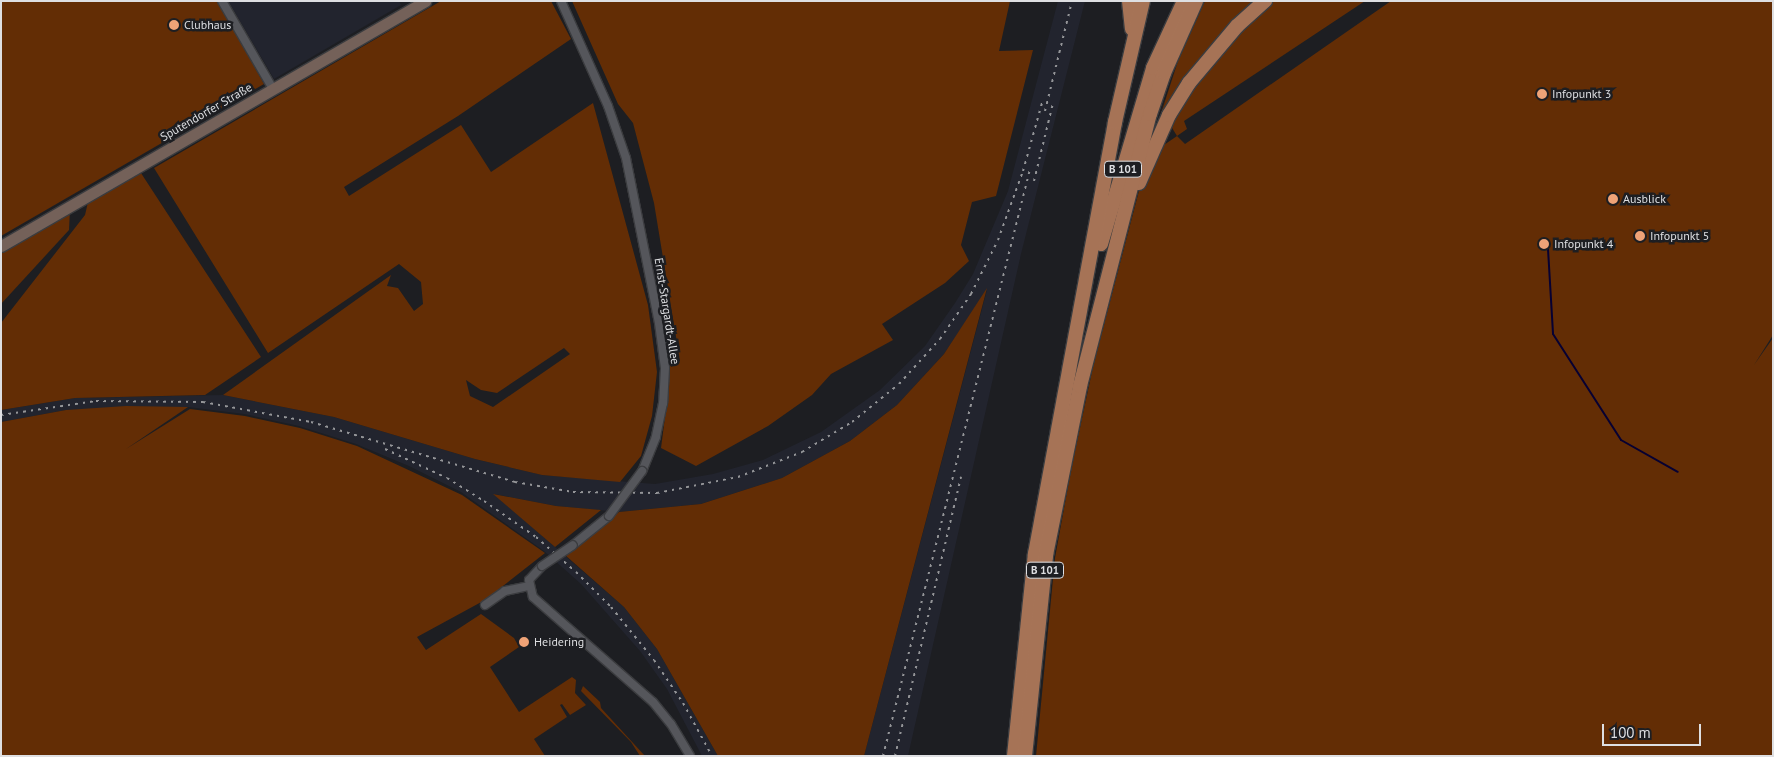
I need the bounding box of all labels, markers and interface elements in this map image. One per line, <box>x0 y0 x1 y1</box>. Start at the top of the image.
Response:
place label: Clubhaus <box>184 18 231 32</box>
marker: Clubhaus <box>168 19 180 31</box>
street label: Sputendorfer Straße <box>158 80 254 144</box>
place label: Infopunkt 3 <box>1552 87 1611 101</box>
marker: Infopunkt 3 <box>1536 88 1548 100</box>
road number: B 101 <box>1103 160 1143 178</box>
place label: Ausblick <box>1623 192 1666 206</box>
marker: Ausblick <box>1607 193 1619 205</box>
place label: Infopunkt 5 <box>1650 229 1709 243</box>
marker: Infopunkt 5 <box>1634 230 1646 242</box>
place label: Infopunkt 4 <box>1554 237 1613 251</box>
marker: Infopunkt 4 <box>1538 238 1550 250</box>
street label: Ernst-Stargardt-Allee <box>651 257 683 365</box>
road number: B 101 <box>1025 562 1065 578</box>
place label: Heidering <box>534 635 584 649</box>
marker: Heidering <box>518 636 530 648</box>
scale bar <box>1604 714 1703 746</box>
text: 100 m <box>1610 723 1651 742</box>

